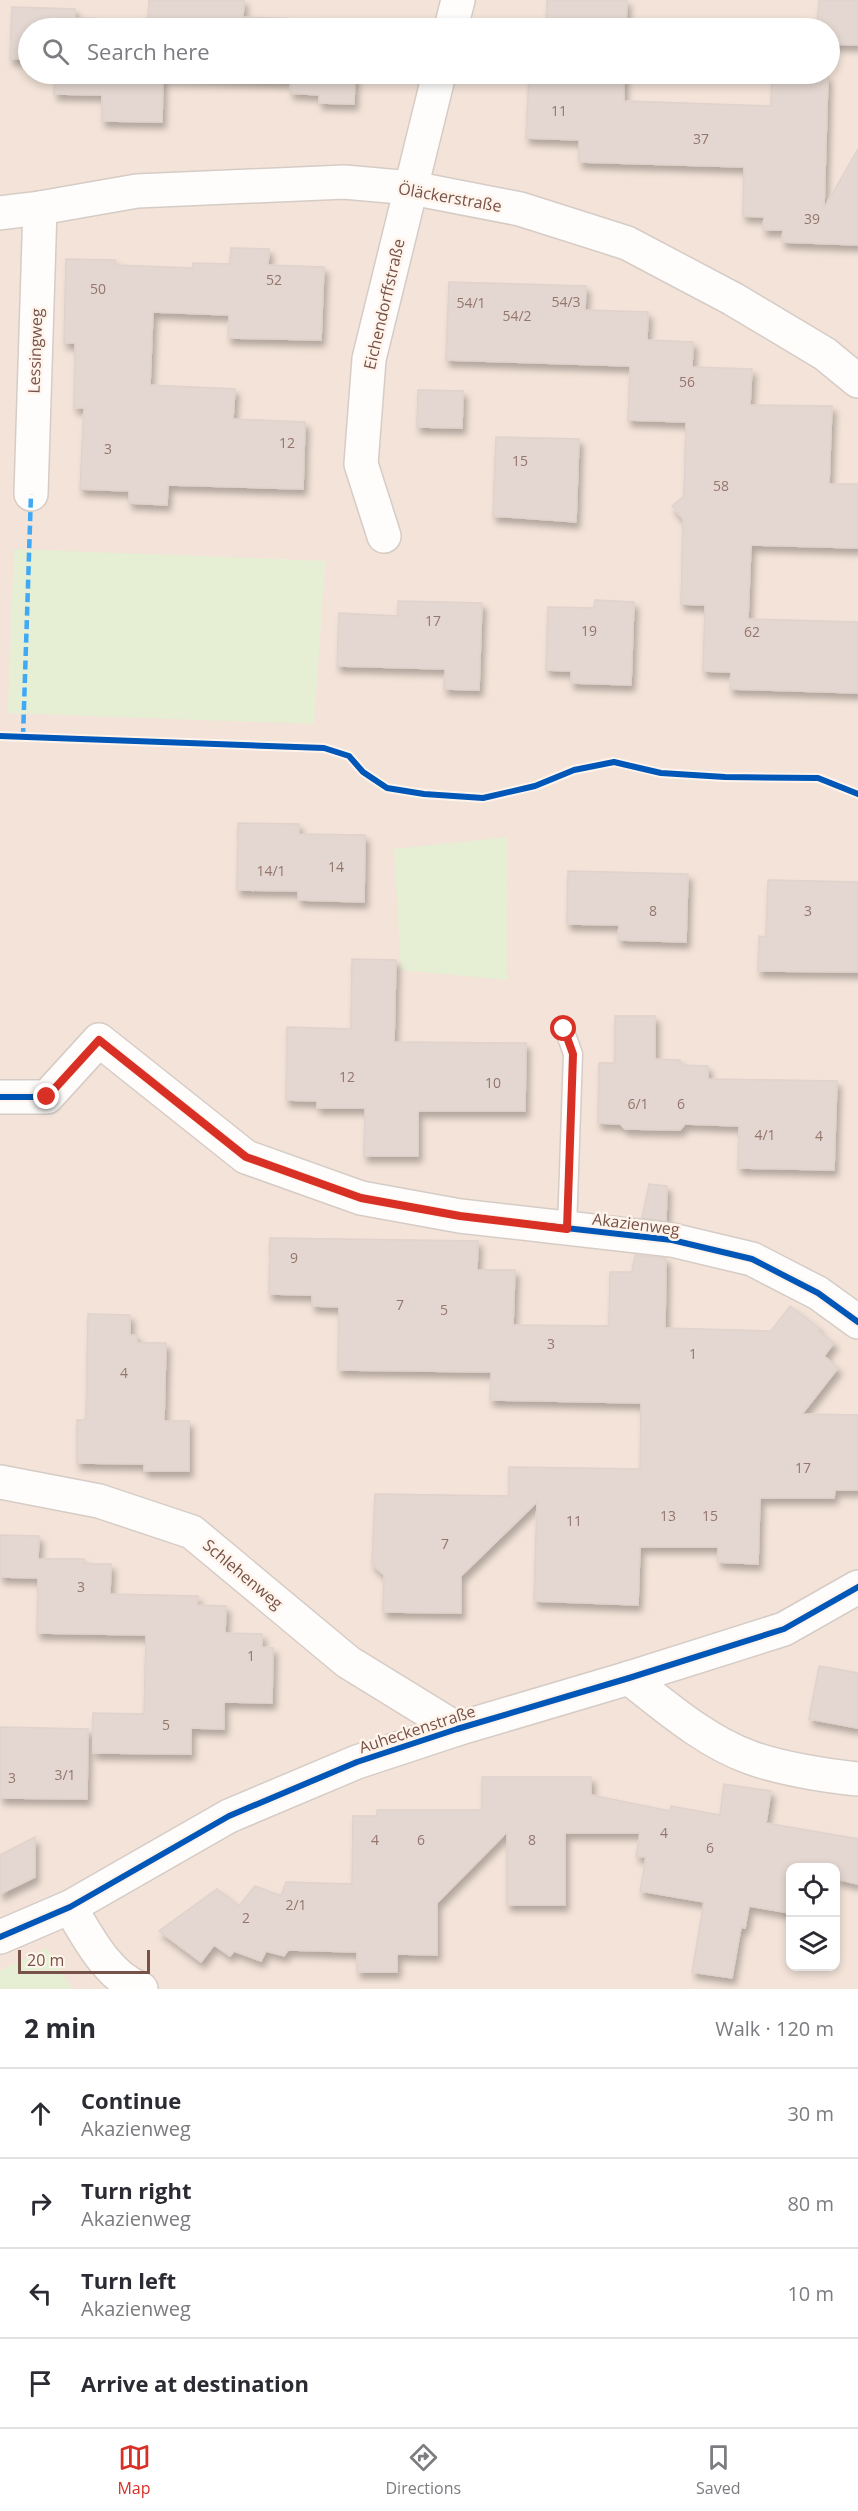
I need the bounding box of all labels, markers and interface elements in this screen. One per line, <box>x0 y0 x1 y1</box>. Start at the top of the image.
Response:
search box <box>18 18 840 84</box>
icon: search <box>39 35 72 68</box>
text: Search here <box>87 36 210 66</box>
house number: 11 <box>551 101 567 120</box>
house number: 37 <box>693 129 709 148</box>
street label: Öläckerstraße <box>397 177 503 217</box>
house number: 39 <box>804 209 820 228</box>
street label: Eichendorffstraße <box>358 236 410 372</box>
house number: 52 <box>266 270 282 289</box>
house number: 50 <box>90 279 106 298</box>
house number: 54/3 <box>551 292 581 311</box>
house number: 54/1 <box>456 293 486 312</box>
house number: 54/2 <box>502 306 532 325</box>
street label: Lessingweg <box>23 308 47 394</box>
house number: 56 <box>679 372 695 391</box>
house number: 12 <box>279 433 295 452</box>
house number: 3 <box>104 439 112 458</box>
house number: 15 <box>512 451 528 470</box>
house number: 58 <box>713 476 729 495</box>
house number: 17 <box>425 611 441 630</box>
house number: 19 <box>581 621 597 640</box>
house number: 62 <box>744 622 760 641</box>
house number: 14 <box>328 857 344 876</box>
house number: 14/1 <box>256 861 286 880</box>
house number: 8 <box>649 901 657 920</box>
house number: 3 <box>804 901 812 920</box>
route start <box>550 1015 576 1041</box>
house number: 12 <box>339 1067 355 1086</box>
house number: 10 <box>485 1073 501 1092</box>
route end <box>33 1083 59 1109</box>
house number: 6/1 <box>627 1094 649 1113</box>
house number: 6 <box>677 1094 685 1113</box>
house number: 4/1 <box>754 1125 776 1144</box>
house number: 4 <box>815 1126 823 1145</box>
street label: Akazienweg <box>591 1208 681 1240</box>
house number: 9 <box>290 1248 298 1267</box>
house number: 7 <box>396 1295 404 1314</box>
house number: 5 <box>440 1300 448 1319</box>
house number: 3 <box>547 1334 555 1353</box>
house number: 1 <box>689 1344 697 1363</box>
house number: 4 <box>120 1363 128 1382</box>
house number: 17 <box>795 1458 811 1477</box>
house number: 13 <box>660 1506 676 1525</box>
house number: 15 <box>702 1506 718 1525</box>
house number: 11 <box>566 1511 582 1530</box>
street label: Schlehenweg <box>198 1534 288 1614</box>
house number: 7 <box>441 1534 449 1553</box>
house number: 3 <box>77 1577 85 1596</box>
house number: 1 <box>247 1646 255 1665</box>
street label: Auheckenstraße <box>356 1700 478 1758</box>
house number: 5 <box>162 1715 170 1734</box>
house number: 3/1 <box>54 1765 76 1784</box>
house number: 3 <box>8 1768 16 1787</box>
house number: 4 <box>660 1823 668 1842</box>
house number: 4 <box>371 1830 379 1849</box>
house number: 6 <box>417 1830 425 1849</box>
house number: 8 <box>528 1830 536 1849</box>
house number: 6 <box>706 1838 714 1857</box>
map controls <box>786 1863 840 1971</box>
button: locate <box>786 1863 840 1917</box>
house number: 2/1 <box>285 1895 307 1914</box>
house number: 2 <box>242 1908 250 1927</box>
button: layers <box>786 1917 840 1971</box>
scale bar <box>18 1947 150 1974</box>
text: 20 m <box>27 1949 64 1971</box>
text: 2 min <box>24 2010 96 2046</box>
text: Walk · 120 m <box>715 2015 834 2042</box>
text: Continue <box>81 2085 181 2115</box>
icon: ahead <box>24 2097 57 2130</box>
text: 30 m <box>787 2100 834 2127</box>
text: Akazienweg <box>81 2115 191 2142</box>
text: Turn right <box>81 2175 192 2205</box>
icon: right <box>24 2187 57 2220</box>
text: 80 m <box>787 2190 834 2217</box>
text: Akazienweg <box>81 2205 191 2232</box>
text: Turn left <box>81 2265 176 2295</box>
icon: left <box>24 2277 57 2310</box>
text: 10 m <box>787 2280 834 2307</box>
text: Akazienweg <box>81 2295 191 2322</box>
icon: arrive <box>24 2367 57 2400</box>
text: Arrive at destination <box>81 2368 309 2398</box>
tab: Map <box>117 2441 151 2499</box>
tab: Directions <box>385 2441 461 2499</box>
tab: Saved <box>696 2441 741 2499</box>

